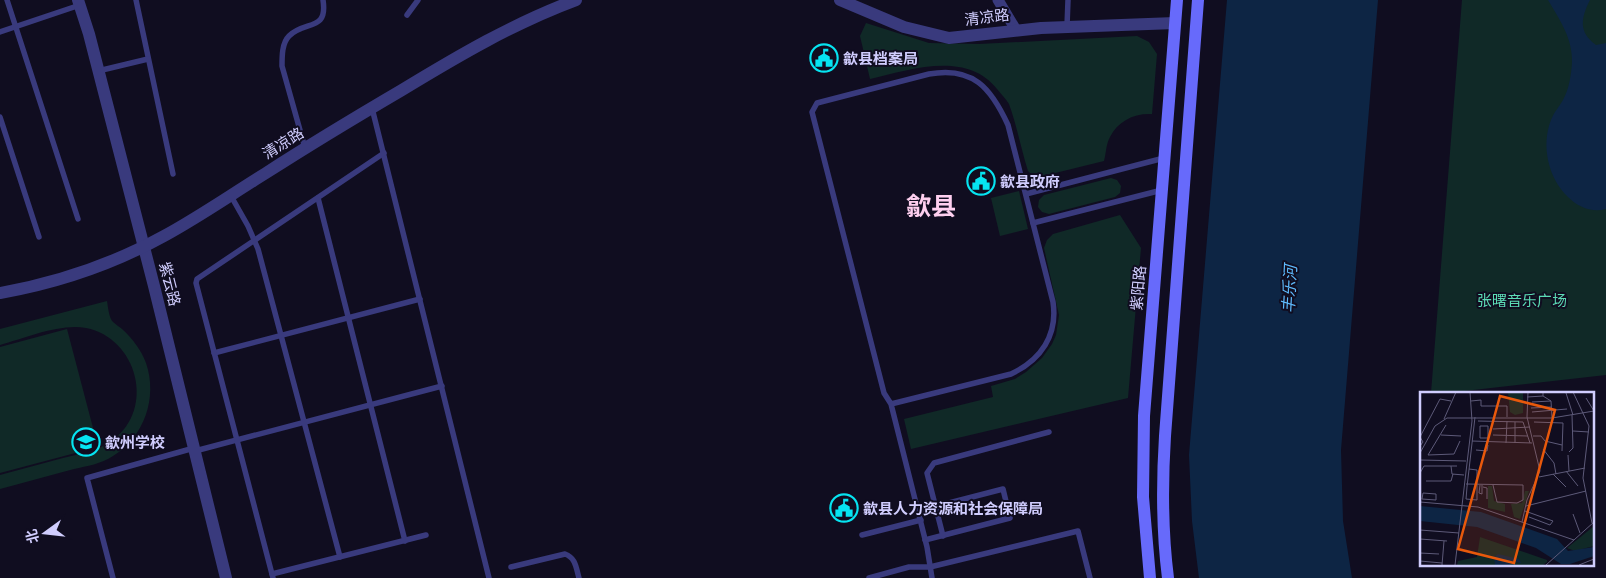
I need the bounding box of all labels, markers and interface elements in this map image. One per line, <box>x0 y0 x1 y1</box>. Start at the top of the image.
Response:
street label: 清凉路 <box>964 6 1010 28</box>
public building icon: 歙县档案局 <box>809 43 839 73</box>
place label: 歙县档案局 <box>843 50 918 67</box>
street label: 清凉路 <box>259 124 307 162</box>
public building icon: 歙县政府 <box>966 166 996 196</box>
place label: 歙县政府 <box>1000 173 1060 190</box>
district label: 歙县 <box>906 192 956 220</box>
street label: 紫云路 <box>156 260 184 308</box>
water label: 丰乐河 <box>1279 262 1299 313</box>
street label: 紫阳路 <box>1128 265 1148 311</box>
park label: 张曙音乐广场 <box>1477 292 1567 309</box>
inset map <box>1420 392 1594 566</box>
school or university icon: 歙州学校 <box>71 427 101 457</box>
place label: 歙州学校 <box>105 434 165 451</box>
public building icon: 歙县人力资源和社会保障局 <box>829 493 859 523</box>
place label: 歙县人力资源和社会保障局 <box>863 500 1043 517</box>
north arrow <box>20 508 70 558</box>
text: 北 <box>23 528 42 545</box>

